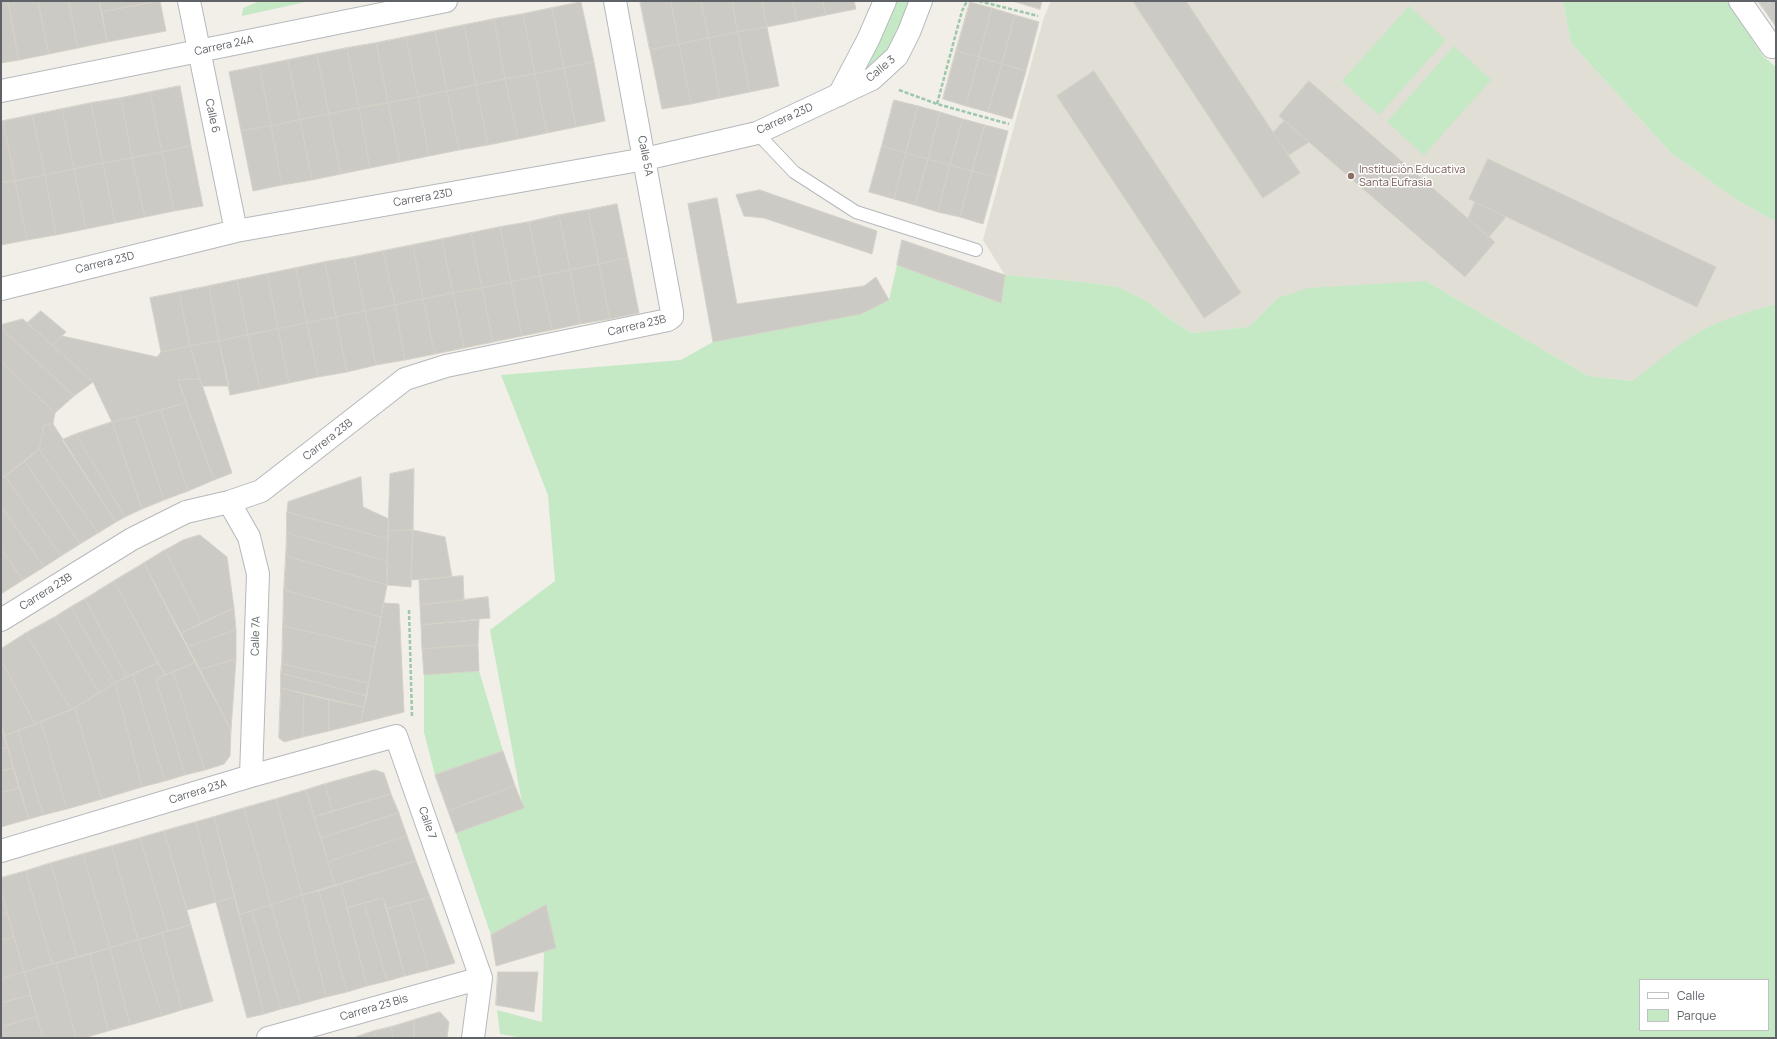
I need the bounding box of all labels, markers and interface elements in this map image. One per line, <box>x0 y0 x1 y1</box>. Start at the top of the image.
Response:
street label: Carrera 24A <box>193 33 255 59</box>
street label: Calle 3 <box>864 53 898 85</box>
street label: Calle 6 <box>202 98 222 134</box>
street label: Carrera 23D <box>755 101 815 137</box>
street label: Calle 5A <box>635 135 655 177</box>
place label: Institución Educativa Santa Eufrasia <box>1359 163 1465 189</box>
marker: Institución Educativa Santa Eufrasia <box>1346 171 1356 181</box>
street label: Carrera 23D <box>392 186 454 210</box>
street label: Carrera 23D <box>74 249 136 277</box>
street label: Carrera 23B <box>607 313 667 339</box>
street label: Carrera 23B <box>301 417 355 463</box>
street label: Carrera 23B <box>17 571 75 613</box>
street label: Calle 7A <box>249 616 263 656</box>
street label: Carrera 23A <box>168 777 228 807</box>
street label: Calle 7 <box>415 805 439 841</box>
legend <box>1639 979 1769 1031</box>
text: Calle <box>1677 987 1705 1004</box>
street label: Carrera 23 Bis <box>339 992 409 1024</box>
text: Parque <box>1677 1007 1716 1024</box>

